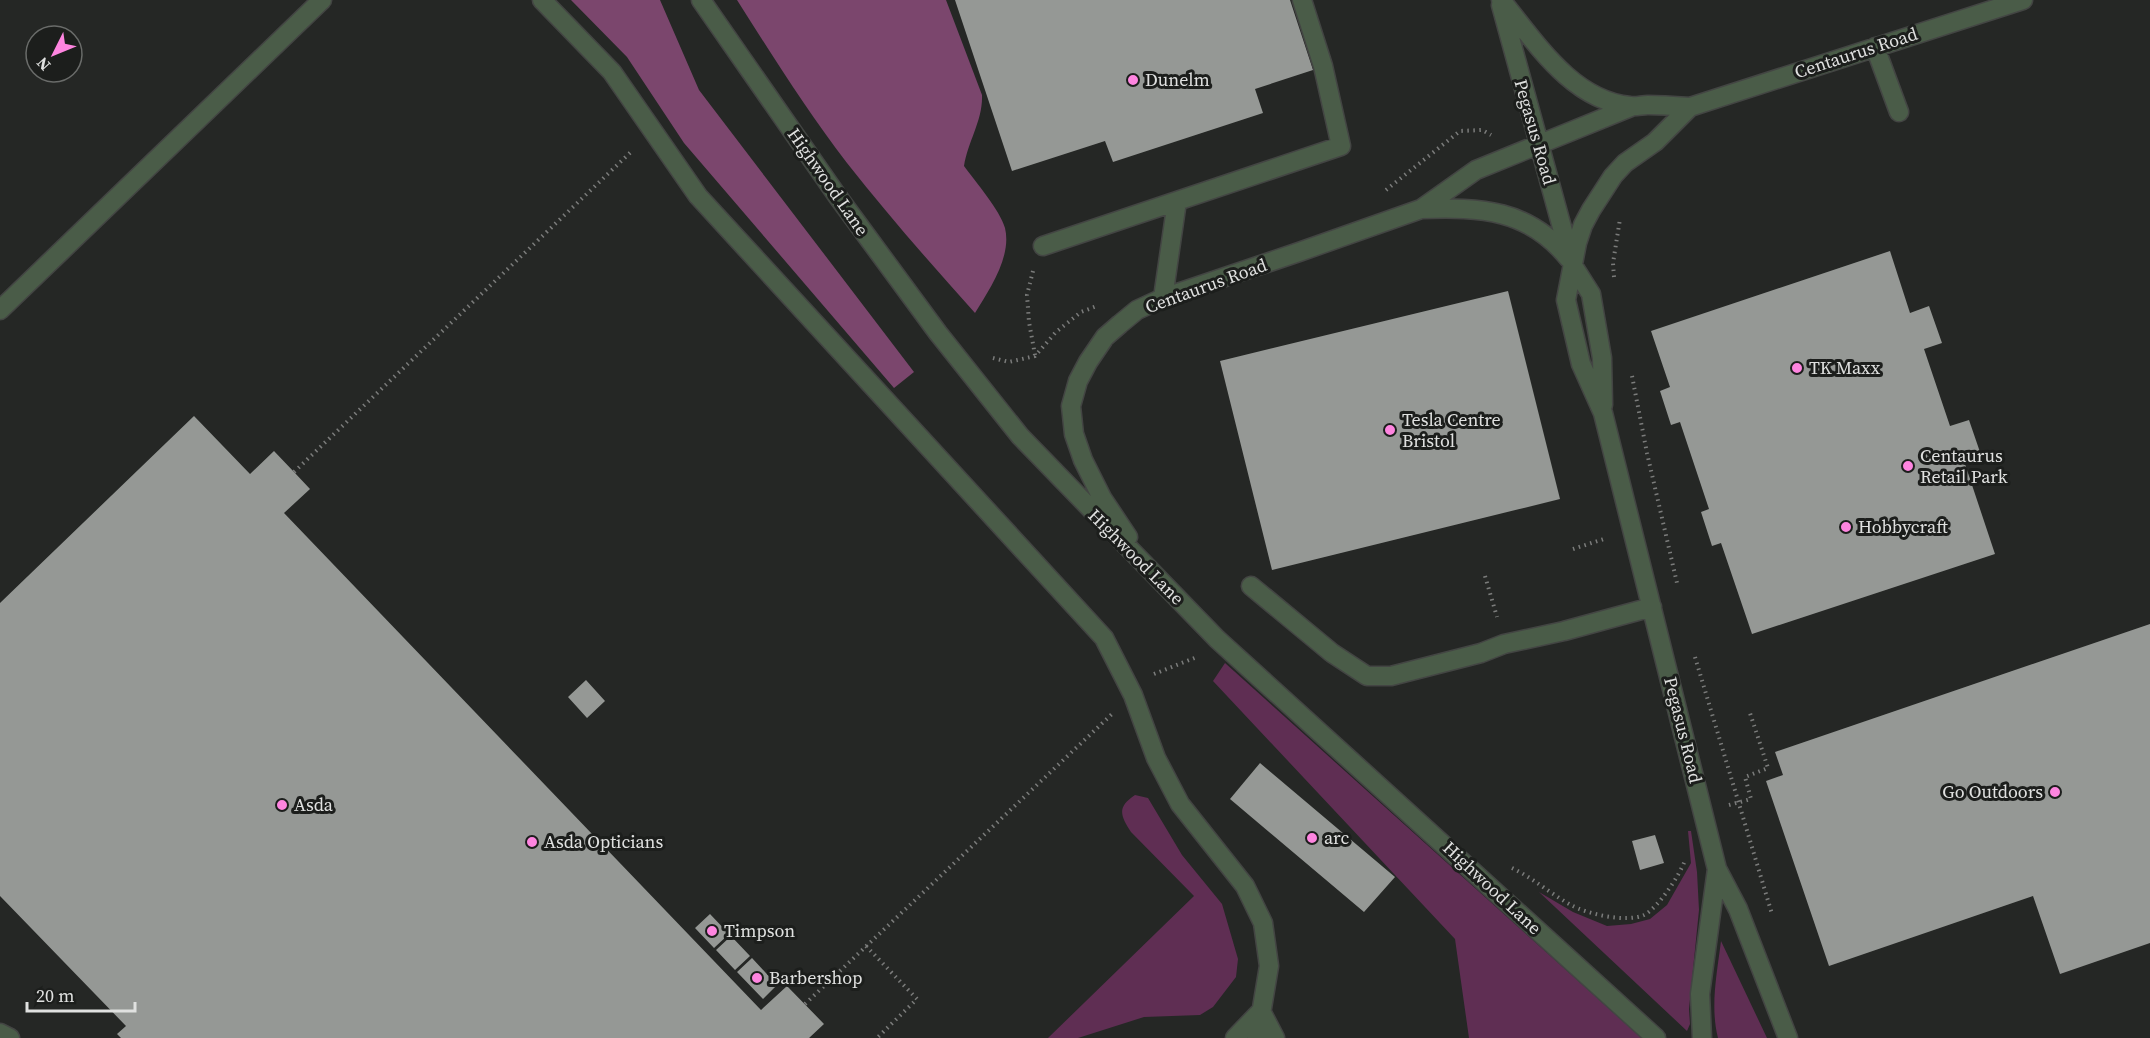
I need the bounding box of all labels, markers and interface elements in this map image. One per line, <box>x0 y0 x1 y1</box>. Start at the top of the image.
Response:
street label: Centaurus Road <box>1791 21 1920 84</box>
north arrow <box>24 24 84 84</box>
text: N <box>31 52 55 76</box>
place label: Dunelm <box>1145 67 1210 92</box>
marker: Dunelm <box>1126 73 1140 87</box>
street label: Pegasus Road <box>1508 76 1562 188</box>
street label: Highwood Lane <box>782 123 875 241</box>
street label: Centaurus Road <box>1142 252 1270 319</box>
place label: TK Maxx <box>1809 355 1881 380</box>
marker: TK Maxx <box>1790 361 1804 375</box>
place label: Tesla Centre Bristol <box>1402 407 1501 453</box>
marker: Tesla Centre Bristol <box>1383 423 1397 437</box>
place label: Centaurus Retail Park <box>1920 443 2008 489</box>
marker: Centaurus Retail Park <box>1901 459 1915 473</box>
street label: Highwood Lane <box>1083 503 1190 610</box>
place label: Hobbycraft <box>1858 514 1948 539</box>
marker: Hobbycraft <box>1839 520 1853 534</box>
street label: Pegasus Road <box>1658 674 1709 786</box>
place label: Go Outdoors <box>1942 779 2043 804</box>
marker: Go Outdoors <box>2048 785 2062 799</box>
place label: Asda <box>294 792 334 817</box>
marker: Asda <box>275 798 289 812</box>
place label: arc <box>1324 825 1350 850</box>
place label: Asda Opticians <box>544 829 664 854</box>
marker: arc <box>1305 831 1319 845</box>
marker: Asda Opticians <box>525 835 539 849</box>
street label: Highwood Lane <box>1438 835 1547 940</box>
place label: Timpson <box>724 918 795 943</box>
marker: Timpson <box>705 924 719 938</box>
place label: Barbershop <box>769 965 862 990</box>
marker: Barbershop <box>750 971 764 985</box>
scale bar <box>27 975 135 1013</box>
text: 20 m <box>36 983 74 1008</box>

